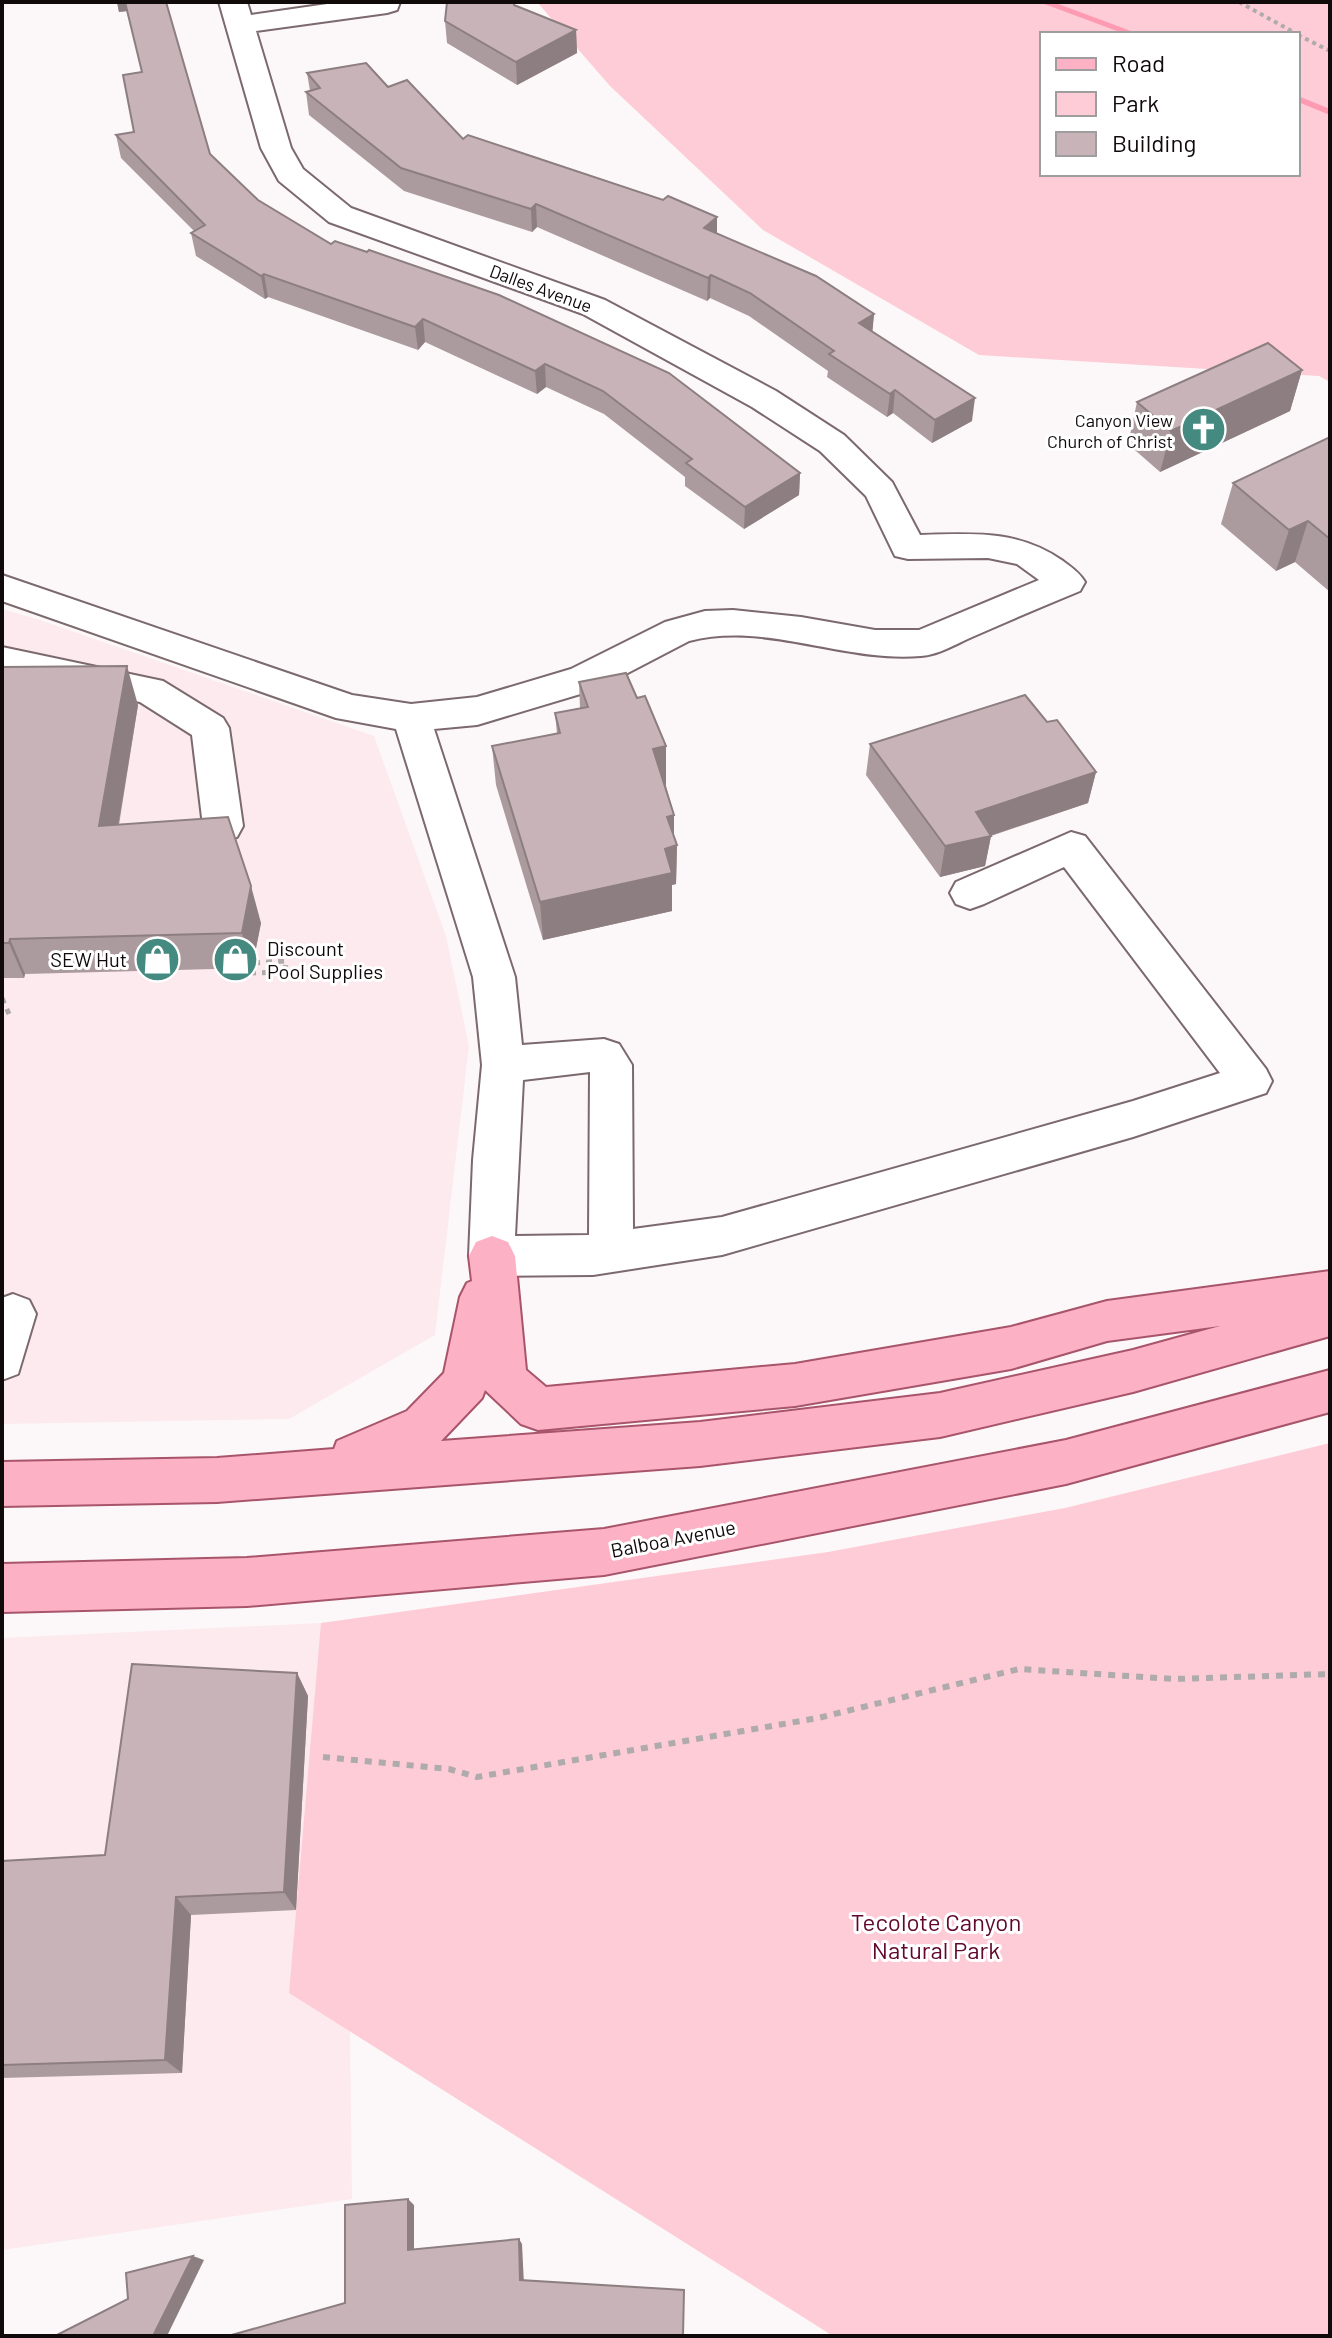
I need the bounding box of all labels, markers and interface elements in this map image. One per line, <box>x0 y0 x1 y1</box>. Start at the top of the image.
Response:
legend <box>1040 32 1300 176</box>
text: Road <box>1112 48 1165 77</box>
text: Park <box>1112 88 1159 117</box>
text: Building <box>1112 128 1196 157</box>
street label: Dalles Avenue <box>487 259 595 317</box>
church icon: Canyon View Church of Christ <box>1180 406 1228 454</box>
place label: Canyon View Church of Christ <box>1047 409 1173 452</box>
shop icon: SEW Hut <box>134 935 182 983</box>
shop icon: Discount Pool Supplies <box>212 936 260 984</box>
place label: Discount Pool Supplies <box>267 936 383 983</box>
place label: SEW Hut <box>50 947 127 971</box>
street label: Balboa Avenue <box>609 1514 737 1562</box>
park label: Tecolote Canyon Natural Park <box>851 1907 1021 1964</box>

